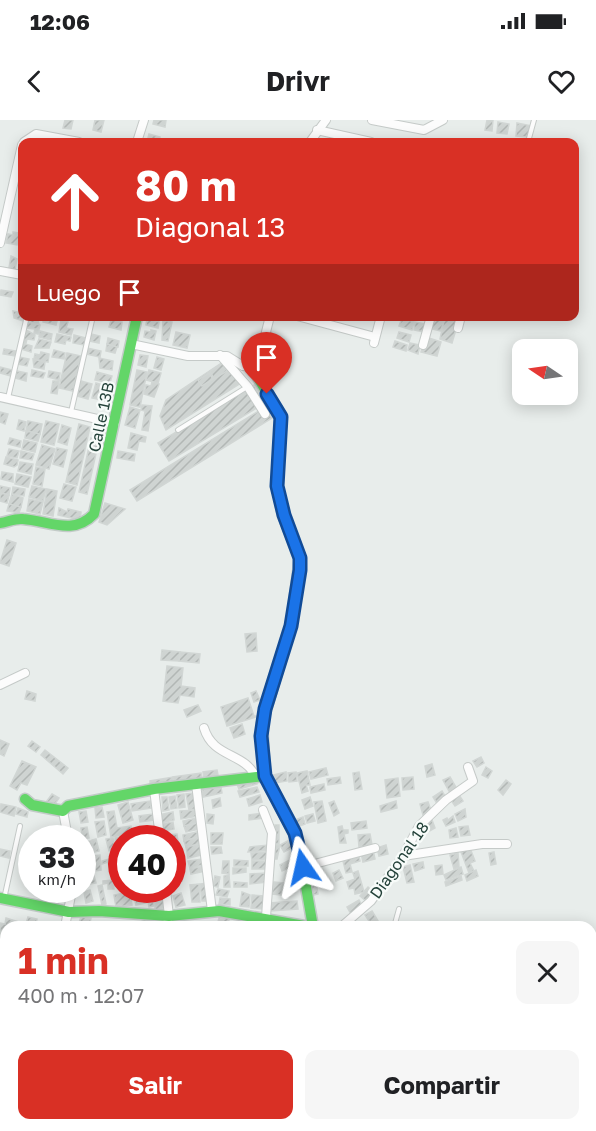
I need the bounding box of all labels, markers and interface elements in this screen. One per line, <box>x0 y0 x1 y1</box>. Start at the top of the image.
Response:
text: 12:06 <box>30 8 90 35</box>
icon: back <box>18 65 51 98</box>
text: Drivr <box>266 65 330 97</box>
icon: heart <box>545 65 578 98</box>
text: 80 m <box>135 160 236 210</box>
icon: ahead <box>36 162 114 240</box>
text: Diagonal 13 <box>135 211 285 243</box>
icon: arrive <box>113 276 146 309</box>
text: Luego <box>36 279 101 306</box>
pin <box>241 332 292 394</box>
north arrow <box>512 339 578 405</box>
map controls <box>512 339 578 405</box>
icon: arrive <box>250 341 283 374</box>
street label: Calle 13B <box>84 380 118 454</box>
street label: Diagonal 18 <box>365 818 433 902</box>
speed limit sign: 40 <box>108 825 186 903</box>
position arrow <box>271 835 335 899</box>
text: 33 <box>39 839 75 875</box>
text: km/h <box>38 870 76 888</box>
text: 1 min <box>18 939 109 982</box>
button: close <box>516 941 579 1004</box>
text: 400 m · 12:07 <box>18 983 144 1007</box>
button: Salir <box>18 1050 293 1119</box>
button: Compartir <box>305 1050 579 1119</box>

